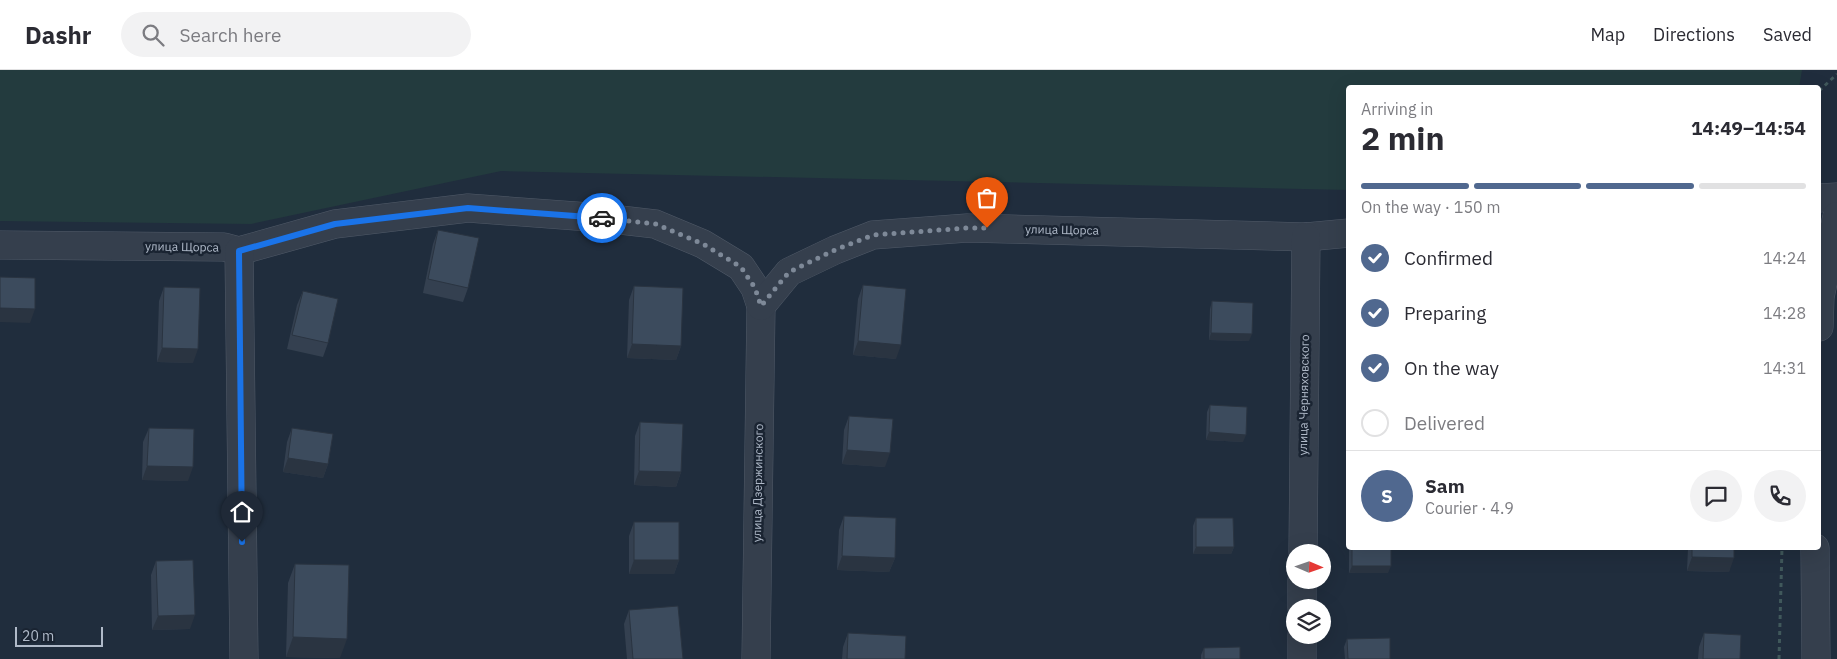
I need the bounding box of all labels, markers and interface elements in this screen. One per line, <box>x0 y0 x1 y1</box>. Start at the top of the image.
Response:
search box <box>121 12 471 57</box>
text: Dashr <box>25 19 91 51</box>
icon: search <box>139 21 167 49</box>
text: Search here <box>179 23 281 47</box>
text: Map <box>1590 23 1625 46</box>
text: Directions <box>1653 23 1735 46</box>
text: Saved <box>1763 23 1812 46</box>
text: Arriving in <box>1361 99 1433 119</box>
text: 14:49–14:54 <box>1691 116 1806 140</box>
text: 2 min <box>1361 117 1445 159</box>
pin <box>966 177 1008 228</box>
icon: bag <box>973 184 1001 212</box>
courier <box>577 193 627 243</box>
text: On the way · 150 m <box>1361 197 1500 217</box>
icon: car <box>588 204 616 232</box>
street label: улица Щорса <box>1025 221 1100 238</box>
street label: улица Щорса <box>145 238 220 255</box>
icon: check <box>1361 244 1389 272</box>
text: Confirmed <box>1404 246 1493 270</box>
text: 14:24 <box>1763 248 1806 268</box>
icon: check <box>1361 299 1389 327</box>
text: Preparing <box>1404 301 1486 325</box>
text: 14:28 <box>1763 303 1806 323</box>
street label: улица Черняховского <box>1295 334 1312 456</box>
icon: check <box>1361 354 1389 382</box>
text: On the way <box>1404 356 1499 380</box>
text: 14:31 <box>1763 358 1806 378</box>
text: Delivered <box>1404 411 1485 435</box>
street label: улица Дзержинского <box>749 423 766 542</box>
button: chat <box>1690 470 1742 522</box>
button: phone <box>1754 470 1806 522</box>
text: Sam <box>1425 474 1465 498</box>
text: S <box>1381 484 1393 508</box>
pin <box>221 491 263 542</box>
icon: home <box>228 498 256 526</box>
text: Courier · 4.9 <box>1425 498 1514 518</box>
north arrow <box>1286 544 1331 589</box>
map controls <box>1286 544 1331 644</box>
button: layers <box>1286 599 1331 644</box>
scale bar <box>15 624 102 647</box>
text: 20 m <box>22 627 54 645</box>

